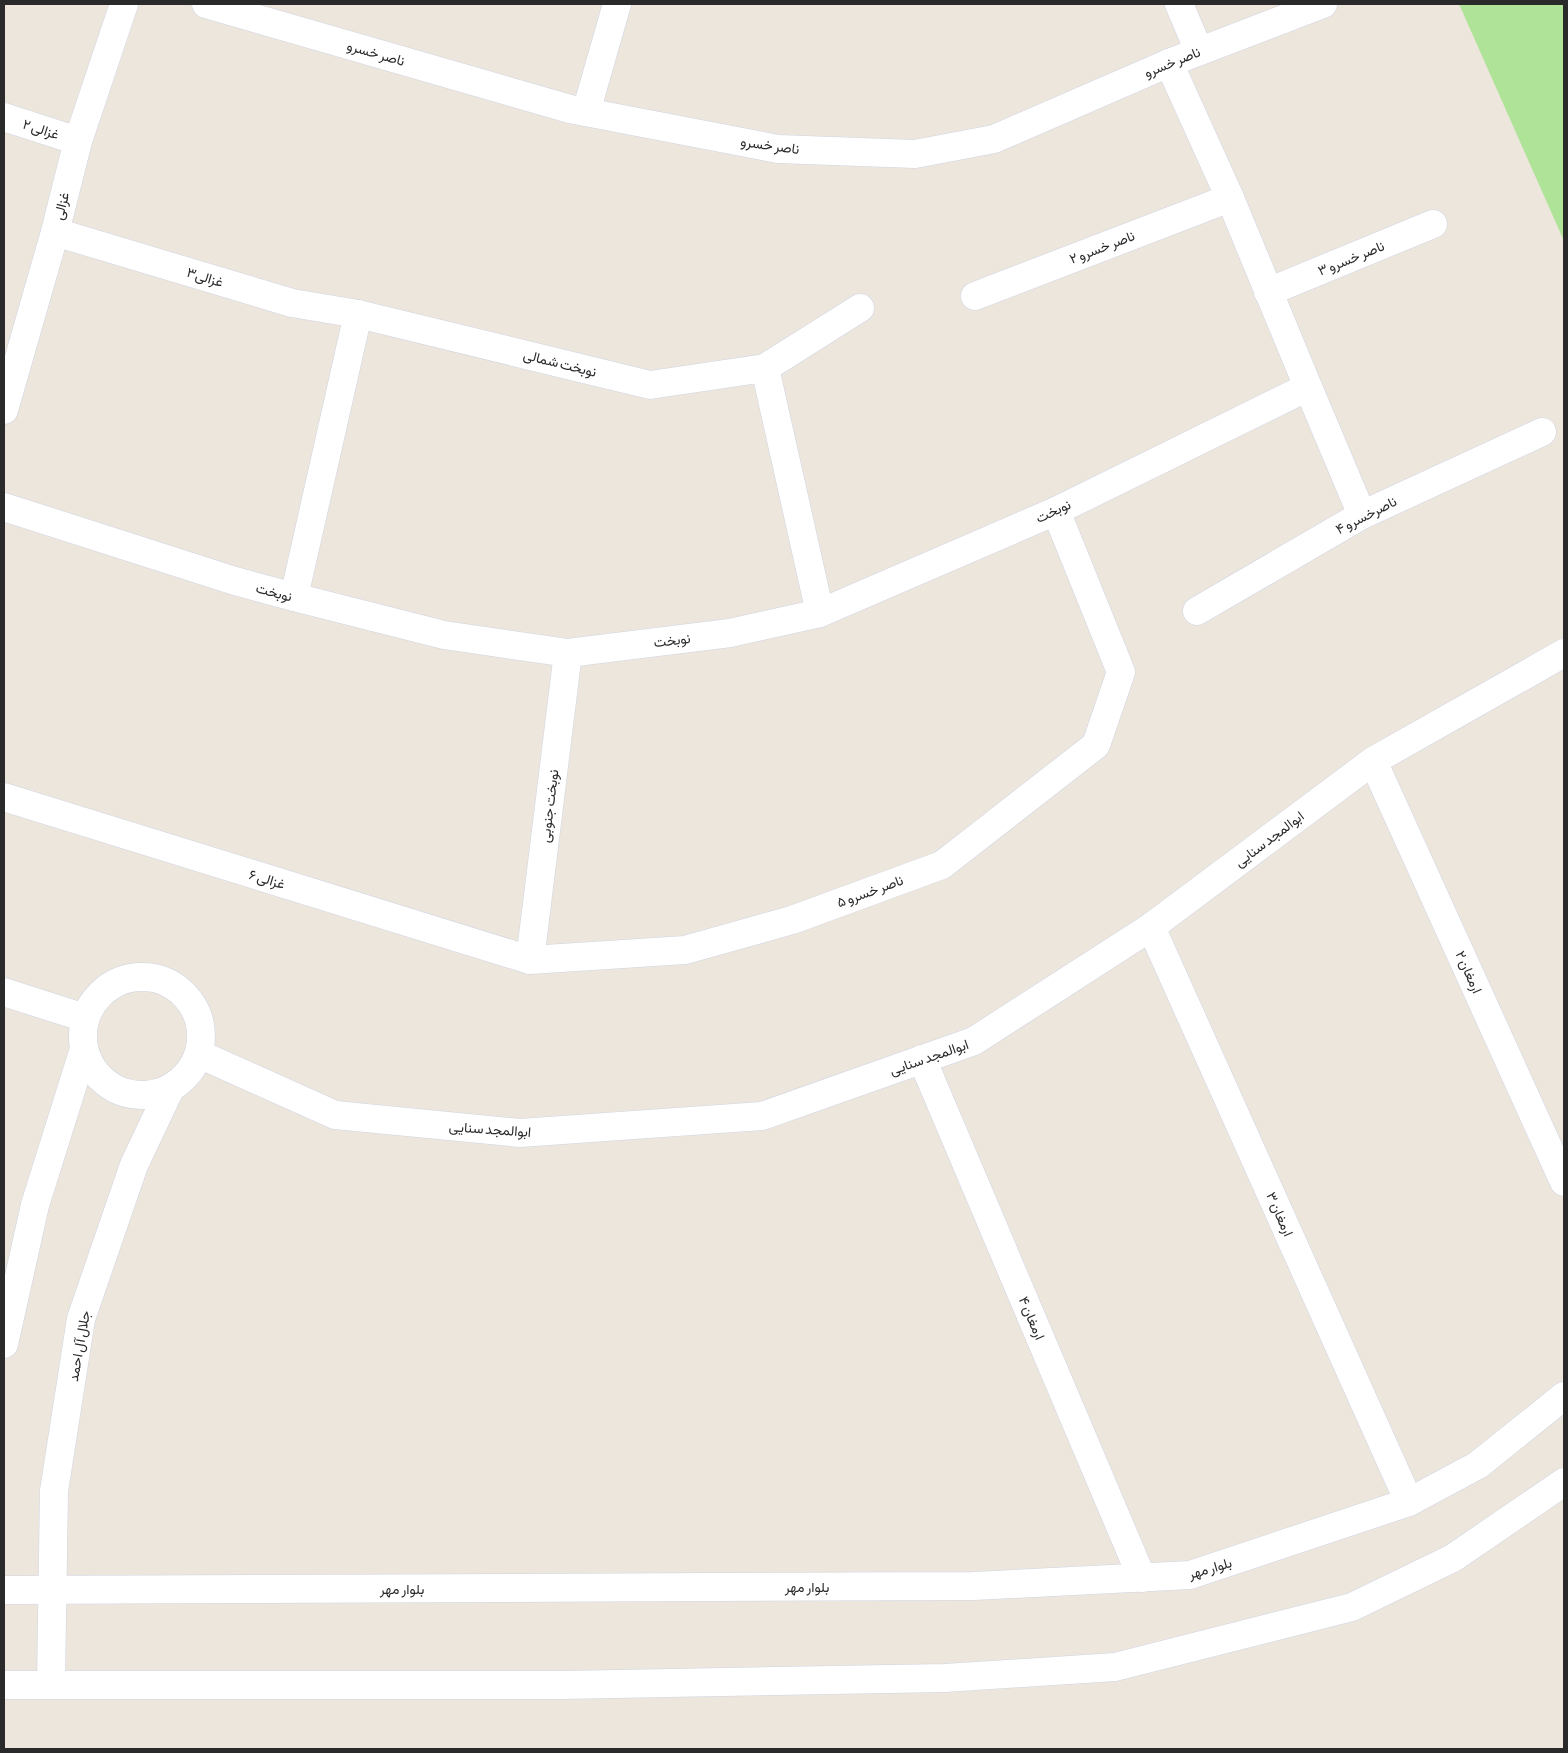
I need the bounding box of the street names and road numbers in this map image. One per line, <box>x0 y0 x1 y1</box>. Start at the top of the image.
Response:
street label: ناصر خسرو <box>345 37 407 70</box>
street label: ناصر خسرو <box>1141 43 1203 81</box>
street label: غزالی ۲ <box>20 116 61 143</box>
street label: ناصر خسرو <box>739 133 800 158</box>
street label: غزالی <box>50 190 73 222</box>
street label: ناصر خسرو ۲ <box>1067 227 1137 268</box>
street label: ناصر خسرو ۳ <box>1315 237 1387 280</box>
street label: غزالی۳ <box>185 264 225 291</box>
street label: نوبخت شمالی <box>522 346 598 381</box>
street label: ناصرخسرو ۴ <box>1333 493 1400 538</box>
street label: نوبخت <box>1033 496 1074 527</box>
street label: نوبخت <box>254 579 294 605</box>
street label: نوبخت <box>653 630 691 651</box>
street label: نوبخت جنوبی <box>537 768 562 844</box>
street label: ابوالمجد سنایی <box>1231 808 1307 871</box>
street label: غزالی ۶ <box>247 866 287 893</box>
street label: ناصر خسرو ۵ <box>835 872 906 911</box>
street label: ارمغان ۲ <box>1452 948 1485 996</box>
street label: ابوالمجد سنایی <box>887 1036 971 1079</box>
street label: ابوالمجد سنایی <box>448 1118 532 1141</box>
street label: ارمغان ۳ <box>1262 1189 1297 1239</box>
street label: ارمغان ۴ <box>1015 1294 1048 1342</box>
street label: جلال آل احمد <box>65 1309 95 1383</box>
street label: بلوار مهر <box>1185 1554 1234 1583</box>
street label: بلوار مهر <box>784 1579 829 1596</box>
street label: بلوار مهر <box>379 1581 424 1598</box>

